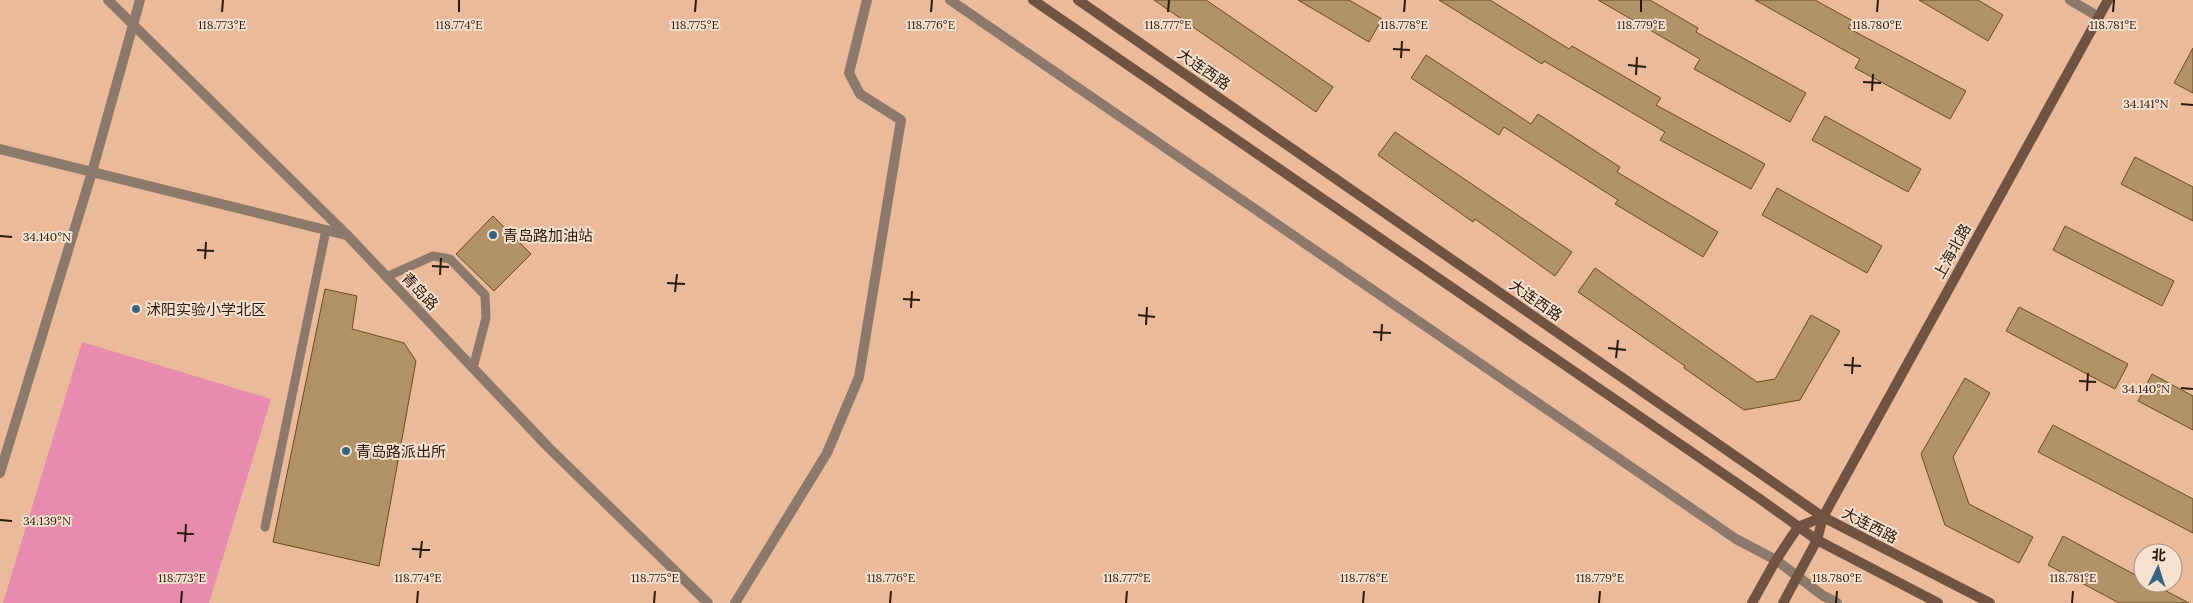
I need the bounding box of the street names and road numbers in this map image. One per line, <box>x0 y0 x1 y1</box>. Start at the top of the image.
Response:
street label: 大连西路 <box>1174 44 1234 94</box>
street label: 上海北路 <box>1929 220 1975 282</box>
street label: 青岛路 <box>398 268 442 314</box>
street label: 大连西路 <box>1506 275 1566 325</box>
street label: 大连西路 <box>1839 503 1901 547</box>

